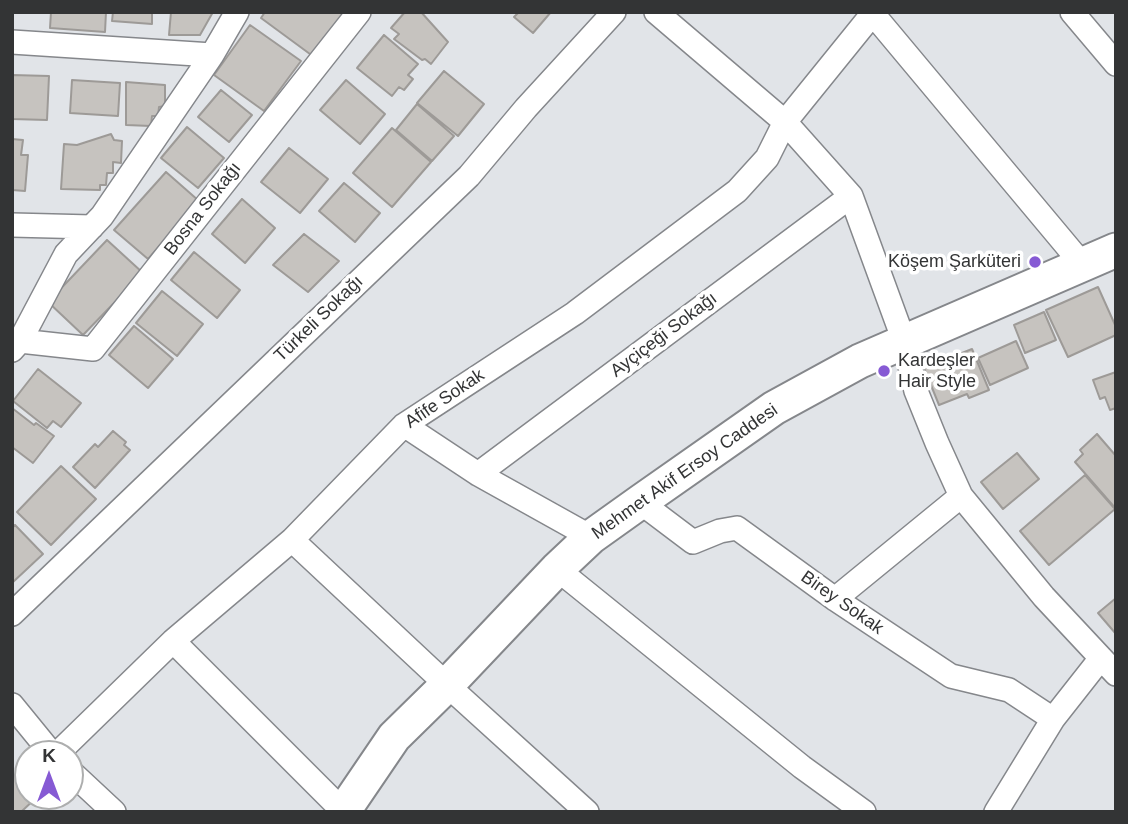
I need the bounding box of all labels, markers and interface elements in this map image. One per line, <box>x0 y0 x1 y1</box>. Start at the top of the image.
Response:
street label: Bosna Sokağı <box>160 158 246 260</box>
place label: Köşem Şarküteri <box>888 251 1021 273</box>
marker: Köşem Şarküteri <box>1027 254 1043 270</box>
street label: Türkeli Sokağı <box>270 271 368 367</box>
street label: Ayçiçeği Sokağı <box>606 288 722 382</box>
place label: Kardeşler Hair Style <box>898 350 976 392</box>
marker: Kardeşler Hair Style <box>876 363 892 379</box>
street label: Afife Sokak <box>401 365 489 433</box>
street label: Mehmet Akif Ersoy Caddesi <box>588 399 782 545</box>
street label: Birey Sokak <box>796 567 888 639</box>
north arrow <box>14 740 84 810</box>
text: K <box>42 745 56 766</box>

